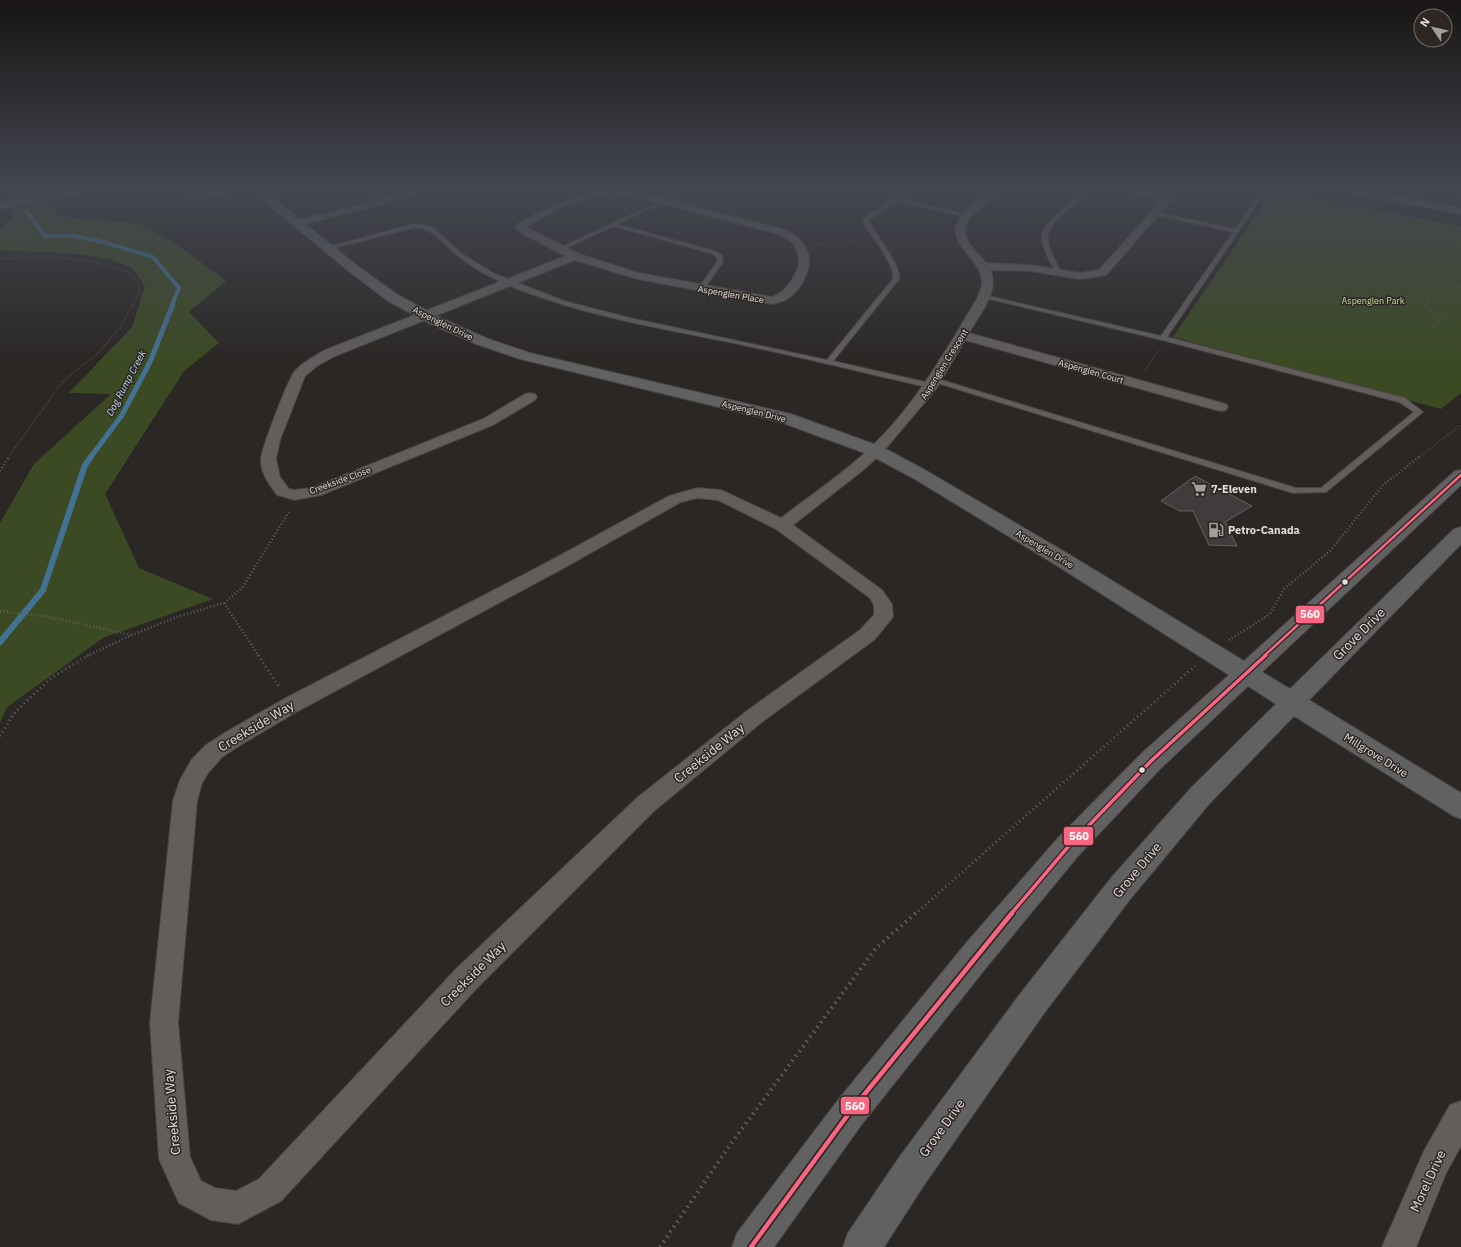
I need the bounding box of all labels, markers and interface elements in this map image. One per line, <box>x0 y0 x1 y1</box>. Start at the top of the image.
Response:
north arrow <box>1413 8 1453 48</box>
text: N <box>1417 15 1433 30</box>
street label: Aspenglen Place <box>697 283 765 305</box>
park label: Aspenglen Park <box>1341 295 1405 306</box>
street label: Aspenglen Drive <box>411 304 475 342</box>
street label: Aspenglen Crescent <box>918 327 970 401</box>
water label: Dog Rump Creek <box>103 347 149 418</box>
street label: Aspenglen Court <box>1057 356 1125 386</box>
street label: Aspenglen Drive <box>721 398 787 424</box>
street label: Creekside Close <box>308 464 372 496</box>
supermarket icon: 7-Eleven <box>1190 480 1208 498</box>
place label: 7-Eleven <box>1211 482 1257 496</box>
fuel station icon: Petro-Canada <box>1207 521 1225 539</box>
place label: Petro-Canada <box>1228 523 1300 537</box>
street label: Aspenglen Drive <box>1014 527 1076 571</box>
unlabelled marker <box>1340 577 1350 587</box>
street label: Grove Drive <box>1329 604 1389 664</box>
line badge: 560 <box>1295 605 1325 624</box>
text: 560 <box>1300 607 1320 621</box>
street label: Creekside Way <box>215 696 298 755</box>
street label: Creekside Way <box>670 719 748 787</box>
street label: Millgrove Drive <box>1341 730 1411 780</box>
unlabelled marker <box>1137 765 1147 775</box>
line badge: 560 <box>1063 826 1094 846</box>
text: 560 <box>1069 829 1089 843</box>
street label: Grove Drive <box>1109 839 1165 901</box>
street label: Creekside Way <box>437 937 510 1010</box>
street label: Creekside Way <box>160 1068 184 1156</box>
line badge: 560 <box>840 1096 870 1115</box>
street label: Grove Drive <box>915 1096 969 1160</box>
text: 560 <box>845 1099 865 1113</box>
street label: Morel Drive <box>1406 1147 1450 1215</box>

